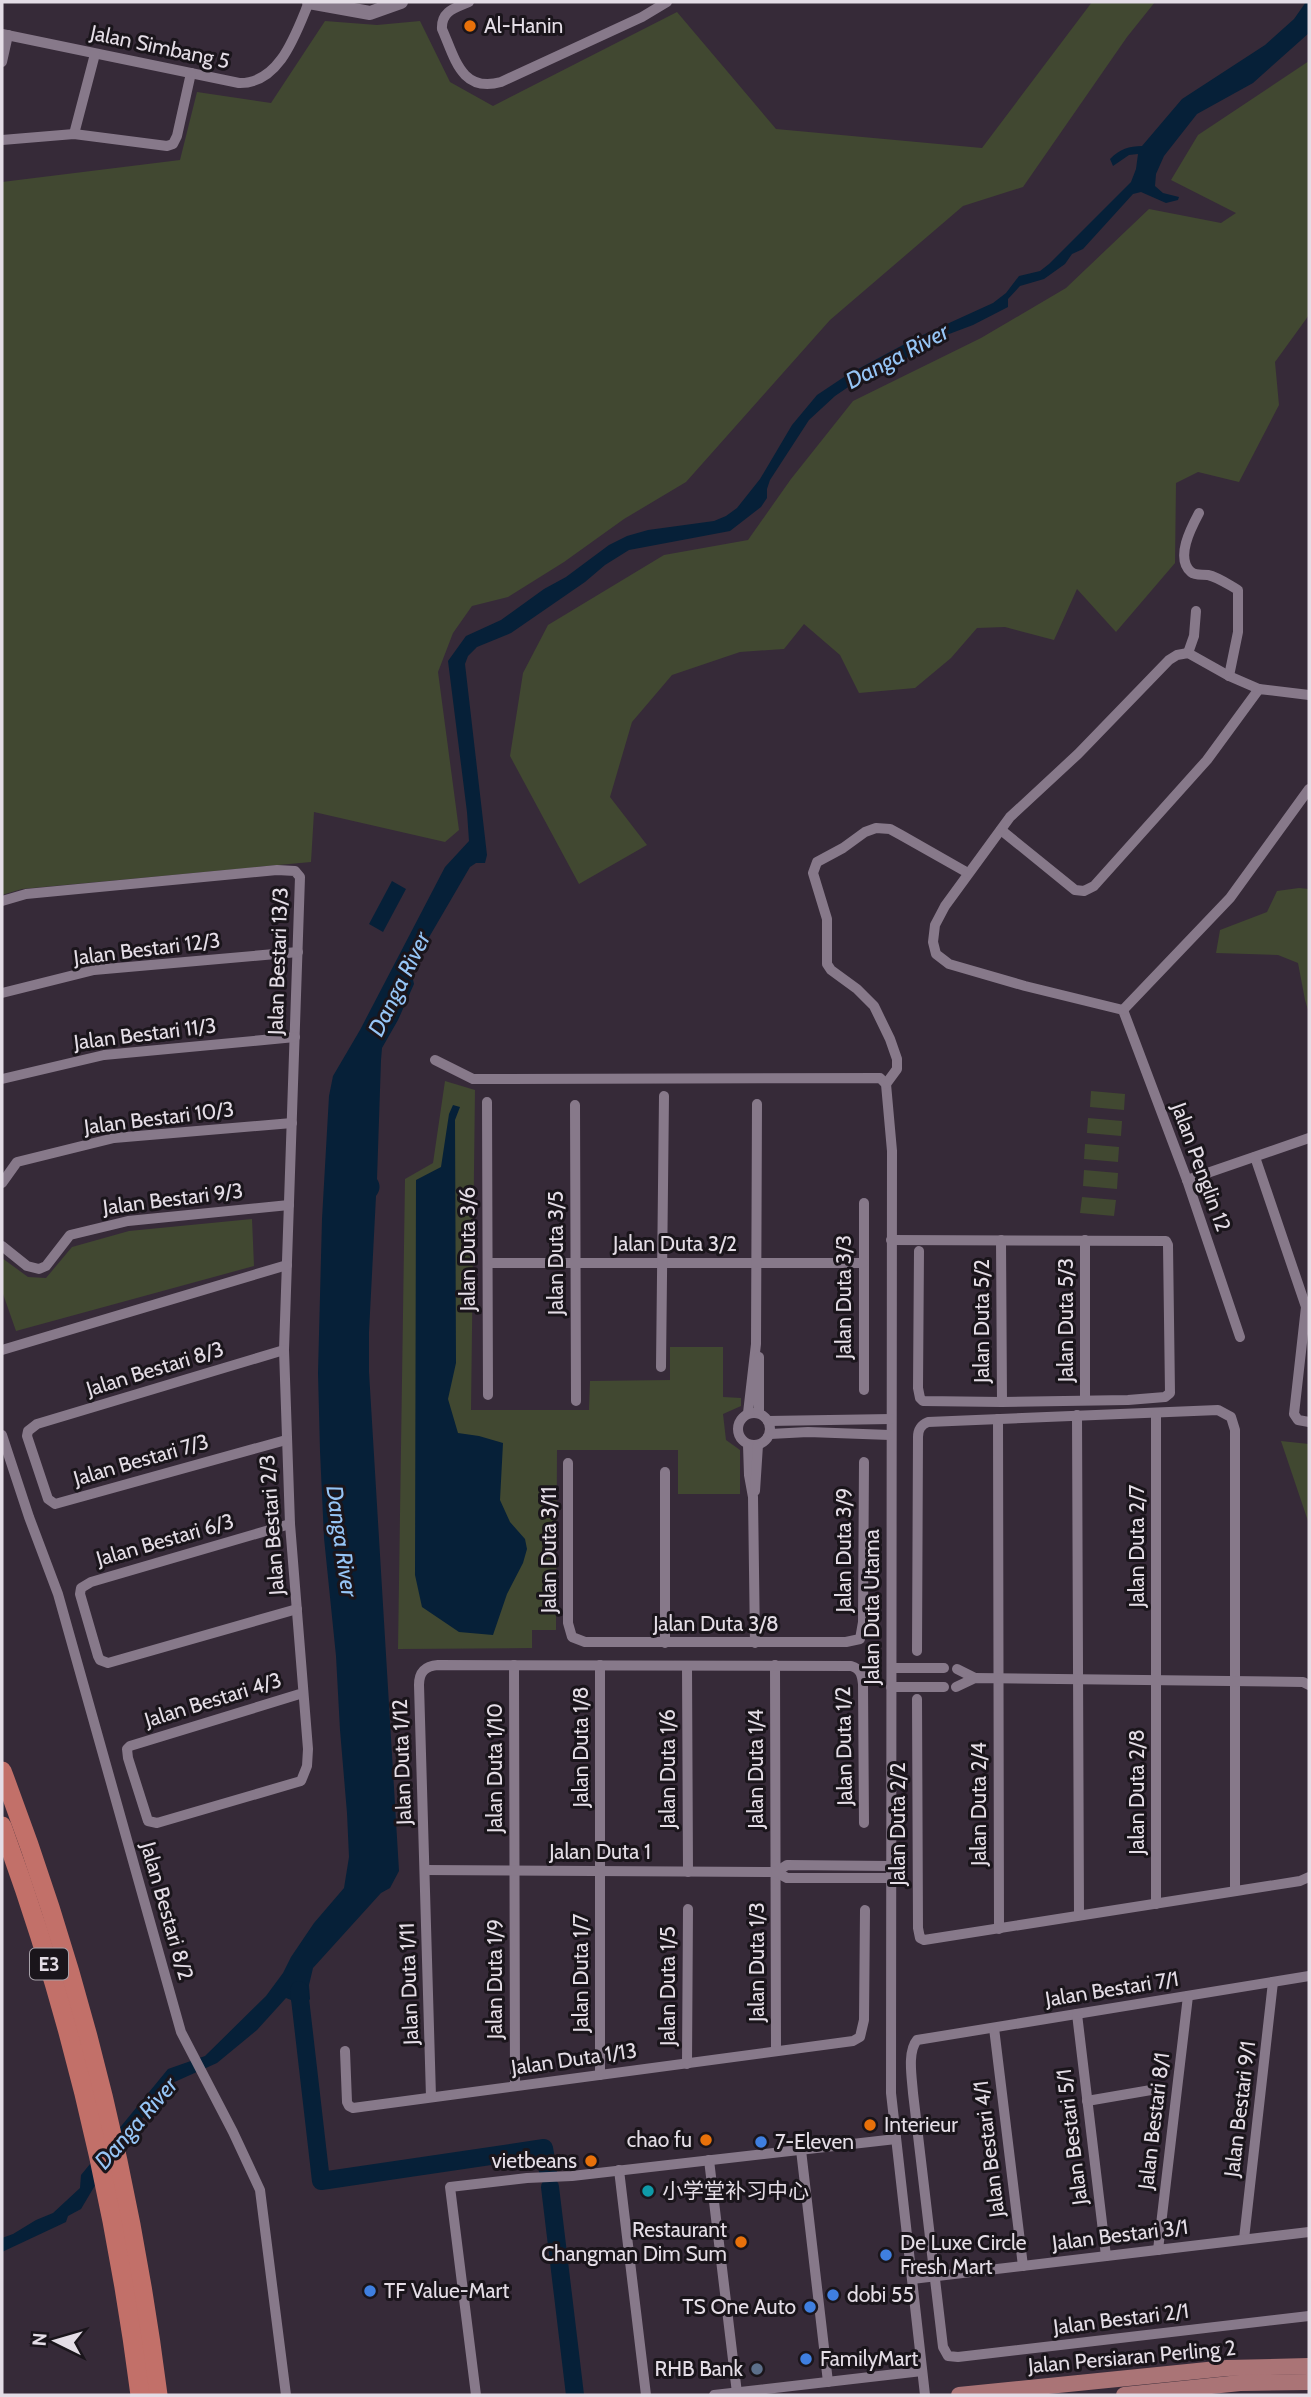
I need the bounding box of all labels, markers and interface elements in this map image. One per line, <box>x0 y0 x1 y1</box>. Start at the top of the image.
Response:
place label: Al-Hanin <box>484 13 563 38</box>
marker: Al-Hanin <box>462 18 478 34</box>
street label: Jalan Simbang 5 <box>87 19 232 73</box>
water label: Danga River <box>841 317 954 395</box>
street label: Jalan Bestari 13/3 <box>262 887 293 1036</box>
water label: Danga River <box>362 926 437 1041</box>
street label: Jalan Bestari 12/3 <box>71 927 222 970</box>
street label: Jalan Bestari 11/3 <box>71 1012 218 1055</box>
street label: Jalan Bestari 10/3 <box>81 1096 235 1139</box>
street label: Jalan Penglin 12 <box>1166 1098 1236 1235</box>
street label: Jalan Bestari 9/3 <box>100 1177 244 1220</box>
street label: Jalan Duta 3/6 <box>455 1187 480 1312</box>
street label: Jalan Duta 3/5 <box>543 1191 568 1316</box>
street label: Jalan Duta 3/2 <box>612 1231 737 1256</box>
street label: Jalan Duta 3/3 <box>831 1235 856 1360</box>
street label: Jalan Duta 5/3 <box>1053 1258 1078 1383</box>
street label: Jalan Duta 5/2 <box>969 1259 994 1384</box>
street label: Jalan Bestari 8/3 <box>82 1336 227 1402</box>
street label: Jalan Bestari 7/3 <box>70 1428 211 1491</box>
street label: Jalan Bestari 2/3 <box>254 1454 289 1597</box>
water label: Danga River <box>320 1483 364 1600</box>
street label: Jalan Duta 2/7 <box>1124 1484 1149 1609</box>
street label: Jalan Duta 3/11 <box>536 1487 561 1614</box>
street label: Jalan Duta 3/9 <box>831 1488 856 1613</box>
street label: Jalan Bestari 6/3 <box>92 1508 236 1571</box>
street label: Jalan Duta Utama <box>859 1529 884 1686</box>
street label: Jalan Duta 3/8 <box>652 1611 779 1636</box>
street label: Jalan Bestari 4/3 <box>140 1667 284 1733</box>
street label: Jalan Duta 1/8 <box>568 1686 593 1809</box>
street label: Jalan Duta 1/2 <box>830 1686 857 1807</box>
street label: Jalan Duta 1/12 <box>387 1699 416 1827</box>
street label: Jalan Duta 1/10 <box>482 1703 507 1834</box>
street label: Jalan Duta 1/6 <box>655 1709 680 1830</box>
street label: Jalan Duta 1/4 <box>743 1709 768 1830</box>
street label: Jalan Duta 2/8 <box>1124 1729 1149 1856</box>
street label: Jalan Duta 2/4 <box>966 1742 991 1867</box>
street label: Jalan Duta 2/2 <box>885 1762 910 1887</box>
street label: Jalan Bestari 8/2 <box>136 1838 199 1983</box>
street label: Jalan Duta 1 <box>548 1839 651 1864</box>
street label: Jalan Duta 1/3 <box>744 1902 769 2023</box>
street label: Jalan Duta 1/7 <box>568 1913 593 2033</box>
street label: Jalan Duta 1/9 <box>482 1919 507 2040</box>
street label: Jalan Duta 1/11 <box>394 1923 423 2046</box>
street label: Jalan Duta 1/5 <box>655 1926 680 2047</box>
road number: E3 <box>30 1948 68 1980</box>
street label: Jalan Bestari 7/1 <box>1042 1966 1180 2012</box>
street label: Jalan Duta 1/13 <box>509 2037 638 2080</box>
street label: Jalan Bestari 9/1 <box>1219 2040 1260 2179</box>
street label: Jalan Bestari 8/1 <box>1133 2051 1174 2192</box>
street label: Jalan Bestari 5/1 <box>1051 2068 1092 2207</box>
water label: Danga River <box>89 2071 184 2175</box>
street label: Jalan Bestari 4/1 <box>968 2079 1009 2220</box>
place label: Interieur <box>884 2112 958 2137</box>
marker: Interieur <box>862 2117 878 2133</box>
place label: chao fu <box>627 2127 692 2152</box>
place label: 7-Eleven <box>775 2129 854 2154</box>
marker: chao fu <box>698 2132 714 2148</box>
marker: 7-Eleven <box>753 2134 769 2150</box>
place label: vietbeans <box>491 2148 577 2173</box>
marker: vietbeans <box>583 2153 599 2169</box>
place label: 小学堂补习中心 <box>662 2178 809 2203</box>
marker: 小学堂补习中心 <box>640 2183 656 2199</box>
street label: Jalan Bestari 3/1 <box>1050 2214 1189 2255</box>
place label: Restaurant Changman Dim Sum <box>541 2217 727 2266</box>
place label: De Luxe Circle Fresh Mart <box>900 2230 1027 2279</box>
marker: Restaurant Changman Dim Sum <box>733 2234 749 2250</box>
marker: De Luxe Circle Fresh Mart <box>878 2247 894 2263</box>
place label: TF Value-Mart <box>384 2278 509 2303</box>
place label: dobi 55 <box>847 2282 914 2307</box>
marker: TF Value-Mart <box>362 2283 378 2299</box>
marker: dobi 55 <box>825 2287 841 2303</box>
place label: TS One Auto <box>682 2294 796 2319</box>
street label: Jalan Bestari 2/1 <box>1051 2298 1190 2339</box>
marker: TS One Auto <box>802 2299 818 2315</box>
north arrow <box>21 2306 91 2376</box>
text: N <box>28 2332 52 2347</box>
street label: Jalan Persiaran Perling 2 <box>1026 2335 1237 2378</box>
place label: FamilyMart <box>820 2346 918 2371</box>
marker: FamilyMart <box>798 2351 814 2367</box>
place label: RHB Bank <box>654 2356 744 2381</box>
marker: RHB Bank <box>749 2361 765 2377</box>

